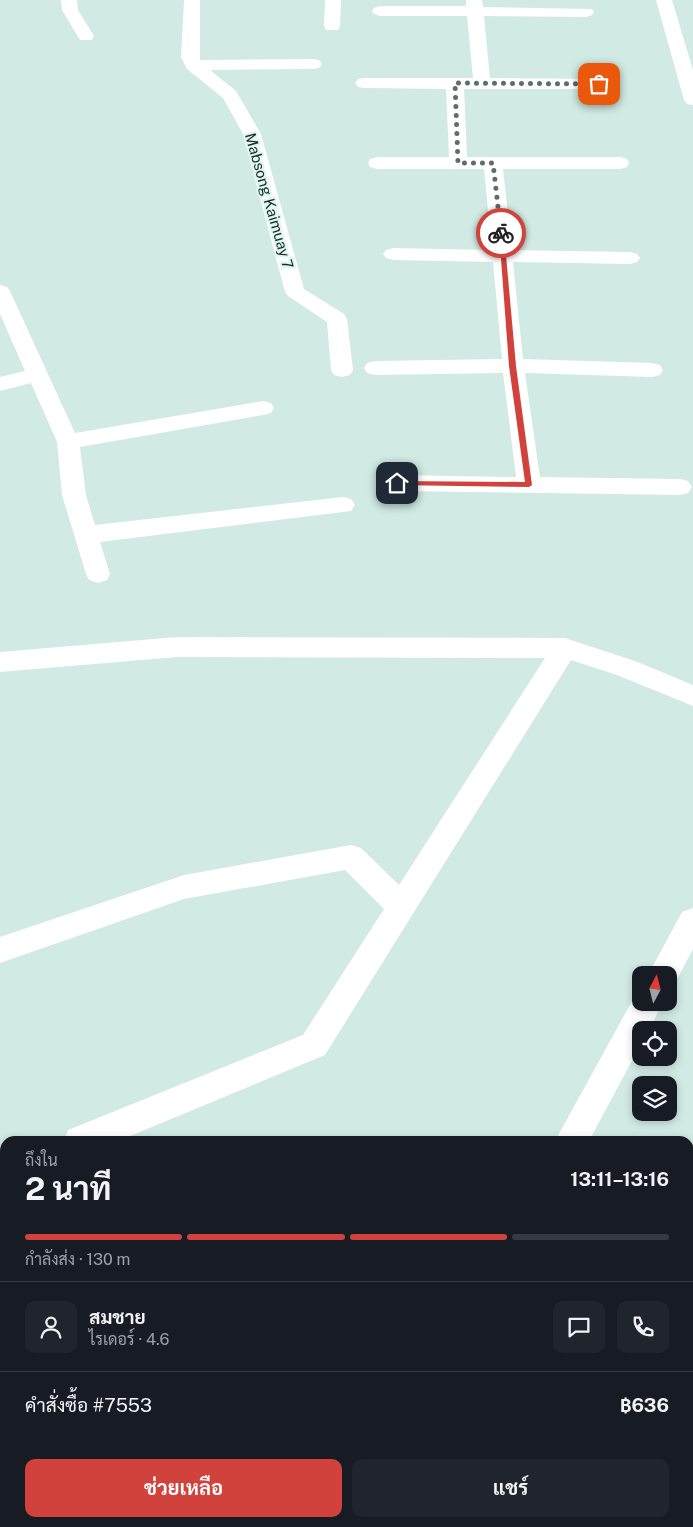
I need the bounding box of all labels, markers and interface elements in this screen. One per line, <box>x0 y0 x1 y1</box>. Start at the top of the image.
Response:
pin <box>578 63 620 105</box>
icon: bag <box>585 70 613 98</box>
street label: Mabsong Kaimuay 7 <box>242 131 297 271</box>
courier <box>476 208 526 258</box>
icon: bike <box>487 219 515 247</box>
pin <box>376 462 418 504</box>
icon: home <box>383 469 411 497</box>
north arrow <box>632 966 678 1011</box>
map controls <box>632 966 677 1121</box>
button: locate <box>632 1021 677 1066</box>
button: layers <box>632 1076 677 1121</box>
text: ถึงใน <box>25 1151 58 1170</box>
text: 13:11–13:16 <box>570 1168 669 1190</box>
text: 2 นาที <box>25 1170 111 1207</box>
text: กำลังส่ง · 130 m <box>25 1250 130 1269</box>
button: person <box>25 1301 77 1353</box>
button: chat <box>553 1301 605 1353</box>
button: phone <box>617 1301 669 1353</box>
text: สมชาย <box>89 1306 146 1328</box>
text: ไรเดอร์ · 4.6 <box>89 1330 170 1349</box>
text: คำสั่งซื้อ #7553 <box>25 1394 152 1416</box>
text: ฿636 <box>620 1394 669 1416</box>
button: ช่วยเหลือ <box>25 1459 342 1517</box>
button: แชร์ <box>352 1459 669 1517</box>

